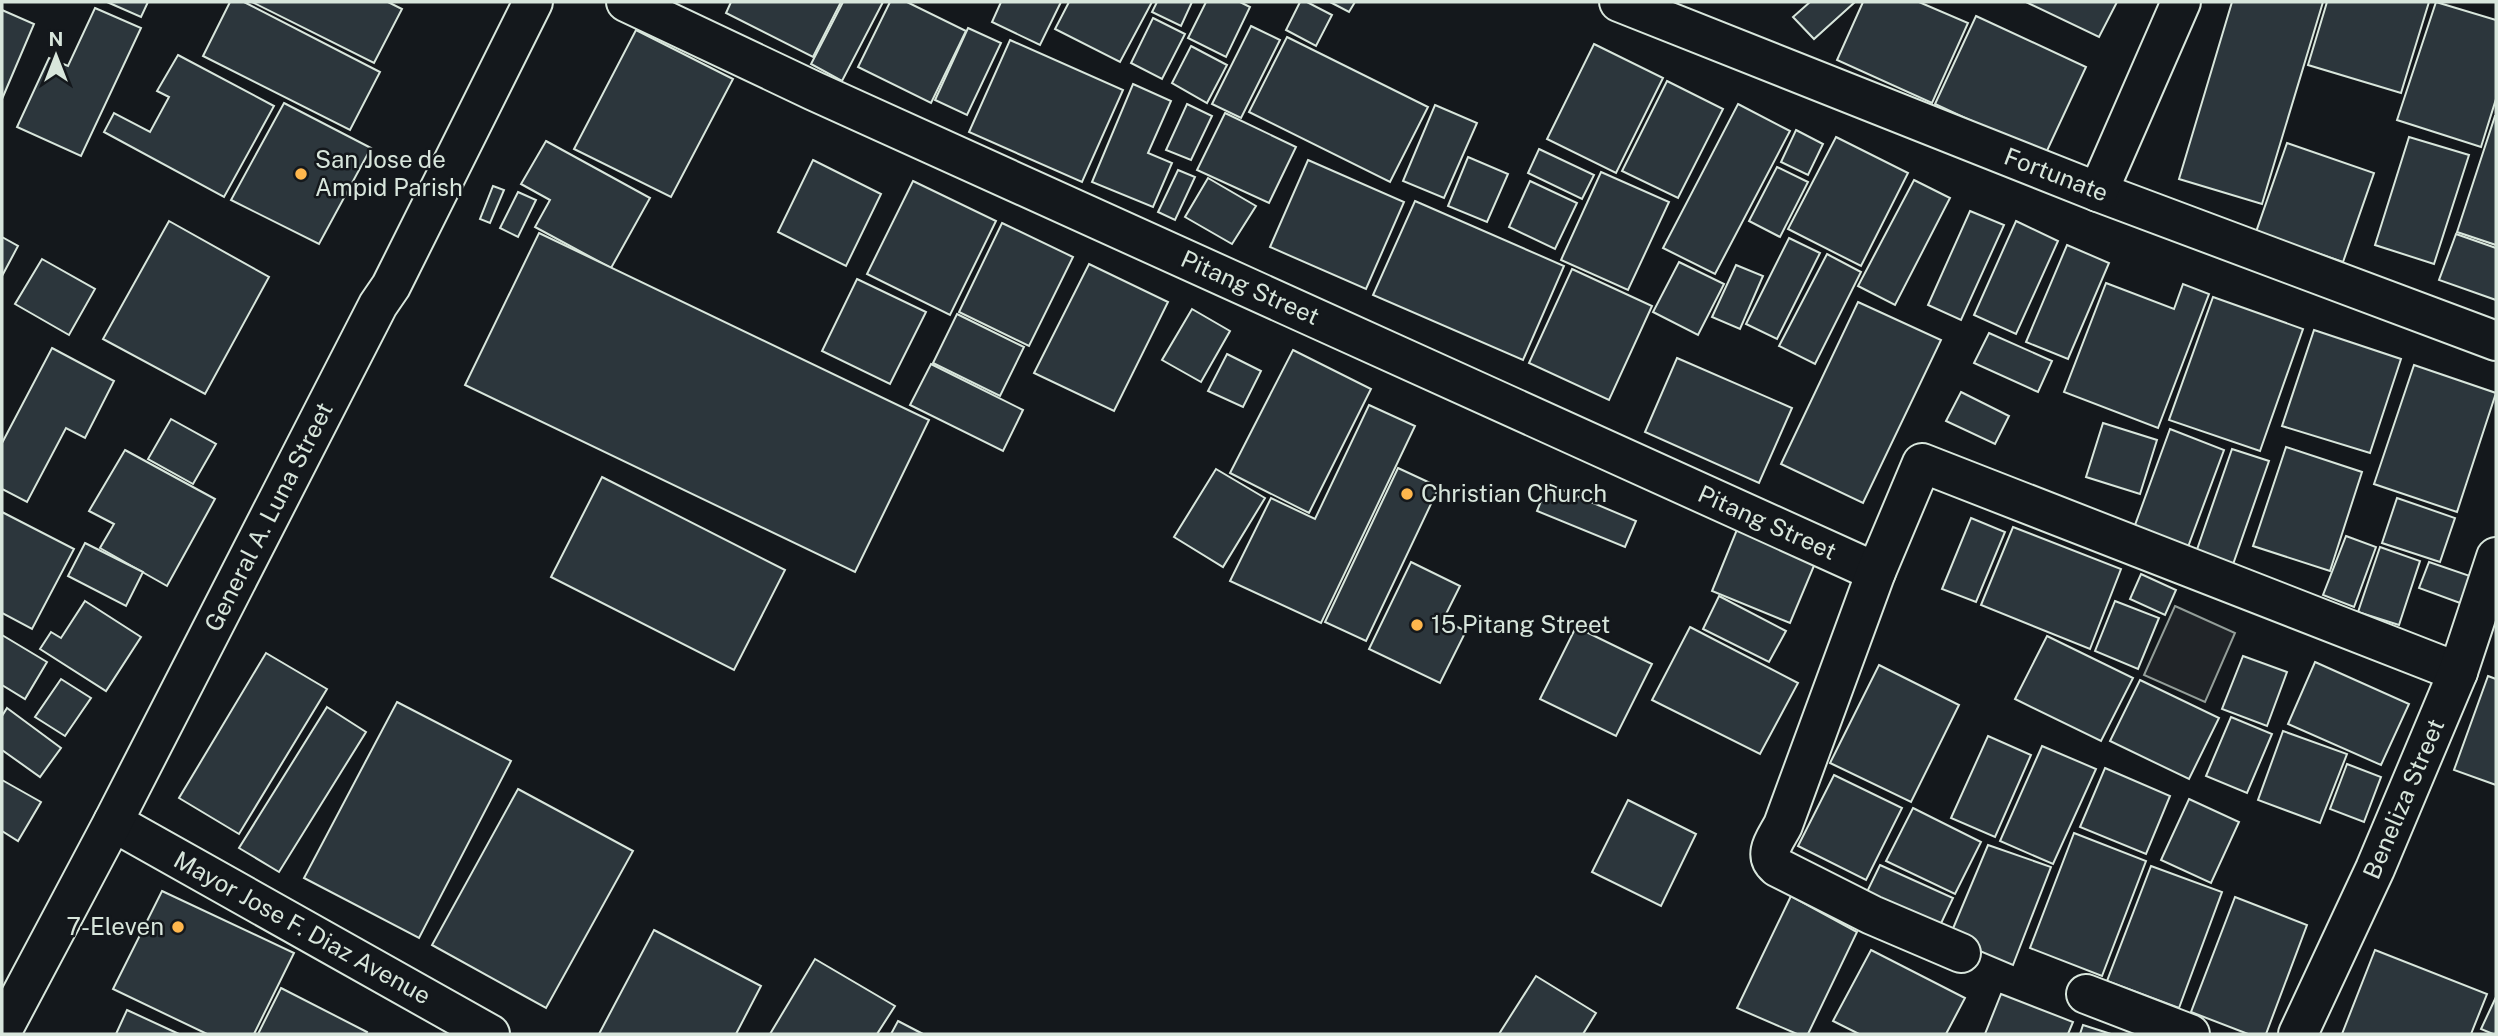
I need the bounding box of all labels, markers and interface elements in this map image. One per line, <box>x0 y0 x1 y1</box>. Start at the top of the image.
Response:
north arrow <box>21 21 91 91</box>
text: N <box>49 28 63 50</box>
street label: Fortunate <box>2000 141 2112 207</box>
place label: San Jose de Ampid Parish <box>315 145 463 201</box>
marker: San Jose de Ampid Parish <box>293 166 309 182</box>
street label: Pitang Street <box>1177 244 1324 330</box>
street label: General A. Luna Street <box>198 397 338 636</box>
place label: Christian Church <box>1421 479 1607 507</box>
street label: Pitang Street <box>1694 479 1841 565</box>
marker: Christian Church <box>1399 486 1415 502</box>
place label: 15 Pitang Street <box>1431 610 1610 638</box>
marker: 15 Pitang Street <box>1409 617 1425 633</box>
street label: Beneliza Street <box>2357 714 2449 883</box>
street label: Mayor Jose F. Diaz Avenue <box>169 845 436 1009</box>
place label: 7-Eleven <box>67 912 164 940</box>
marker: 7-Eleven <box>170 919 186 935</box>

